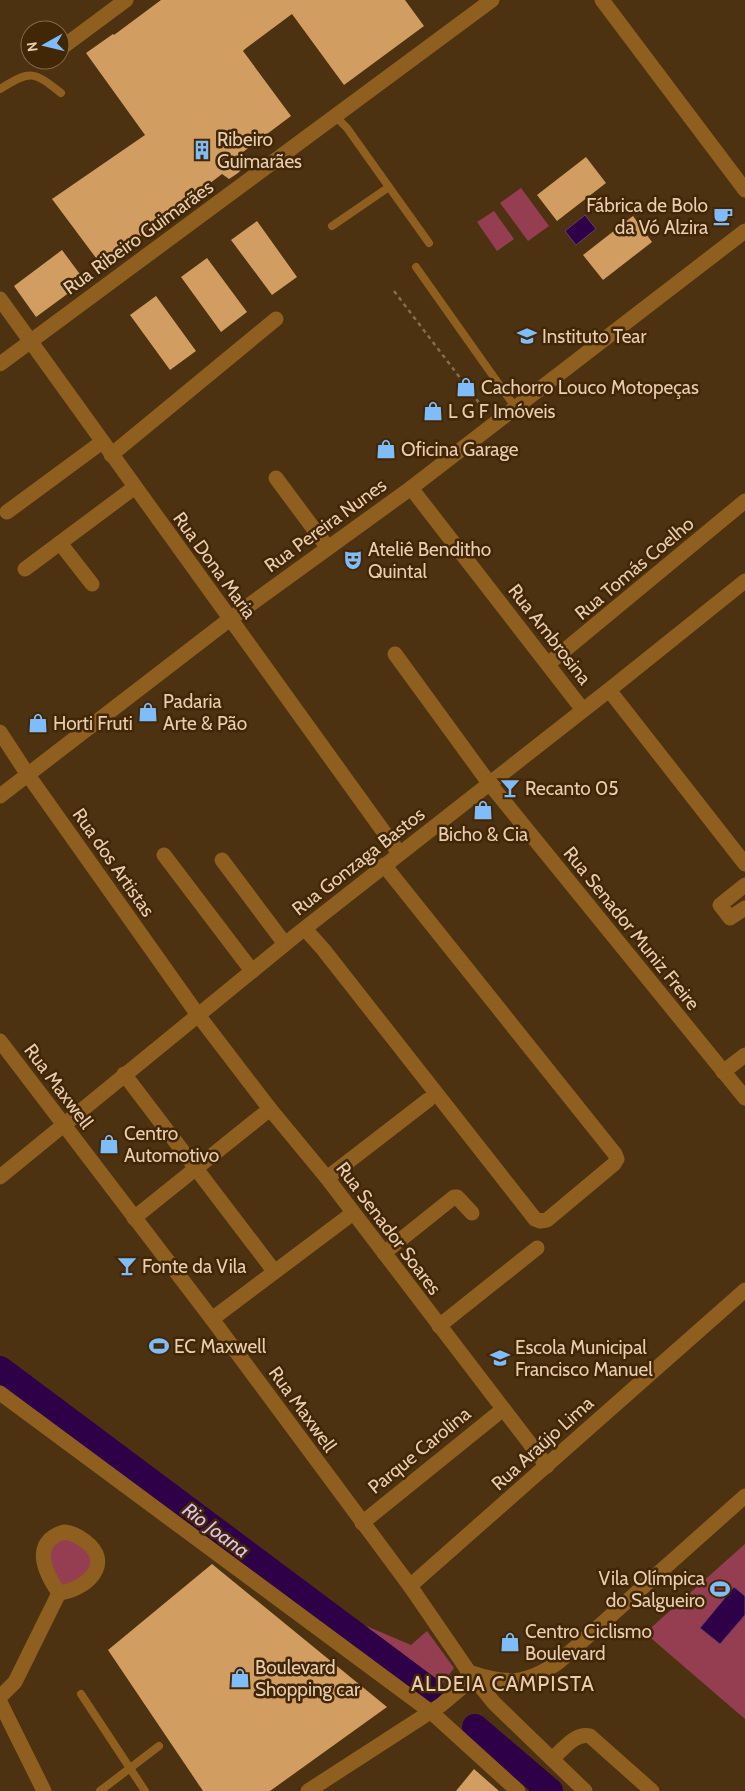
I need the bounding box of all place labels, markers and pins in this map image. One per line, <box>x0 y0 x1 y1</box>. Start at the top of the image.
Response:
place label: Ribeiro Guimarães <box>217 128 302 173</box>
building icon: Ribeiro Guimarães <box>191 139 213 161</box>
place label: Fábrica de Bolo da Vó Alzira <box>586 194 708 239</box>
cafe icon: Fábrica de Bolo da Vó Alzira <box>712 205 734 227</box>
school or university icon: Instituto Tear <box>516 325 538 347</box>
place label: Instituto Tear <box>542 325 646 348</box>
shop icon: Cachorro Louco Motopeças <box>455 376 477 398</box>
place label: Cachorro Louco Motopeças <box>481 376 699 399</box>
shop icon: L G F Imóveis <box>422 400 444 422</box>
place label: L G F Imóveis <box>448 400 556 423</box>
shop icon: Oficina Garage <box>375 438 397 460</box>
place label: Oficina Garage <box>401 438 519 461</box>
place label: Ateliê Benditho Quintal <box>368 538 491 583</box>
theatre icon: Ateliê Benditho Quintal <box>342 549 364 571</box>
place label: Padaria Arte & Pão <box>163 690 247 735</box>
shop icon: Padaria Arte & Pão <box>137 701 159 723</box>
shop icon: Horti Fruti <box>27 712 49 734</box>
place label: Horti Fruti <box>53 712 133 735</box>
bar icon: Recanto 05 <box>499 777 521 799</box>
place label: Recanto 05 <box>525 777 619 800</box>
shop icon: Bicho & Cia <box>472 799 494 821</box>
place label: Bicho & Cia <box>438 823 528 846</box>
place label: Centro Automotivo <box>124 1122 219 1167</box>
shop icon: Centro Automotivo <box>98 1133 120 1155</box>
bar icon: Fonte da Vila <box>116 1255 138 1277</box>
place label: Fonte da Vila <box>142 1255 246 1278</box>
sports icon: EC Maxwell <box>148 1335 170 1357</box>
place label: EC Maxwell <box>174 1335 267 1358</box>
place label: Escola Municipal Francisco Manuel <box>515 1336 653 1381</box>
school or university icon: Escola Municipal Francisco Manuel <box>489 1347 511 1369</box>
place label: Vila Olímpica do Salgueiro <box>599 1567 705 1612</box>
sports icon: Vila Olímpica do Salgueiro <box>709 1578 731 1600</box>
place label: Centro Ciclismo Boulevard <box>525 1620 652 1665</box>
shop icon: Centro Ciclismo Boulevard <box>499 1631 521 1653</box>
place label: Boulevard Shopping car <box>255 1656 360 1701</box>
shop icon: Boulevard Shopping car <box>229 1667 251 1689</box>

